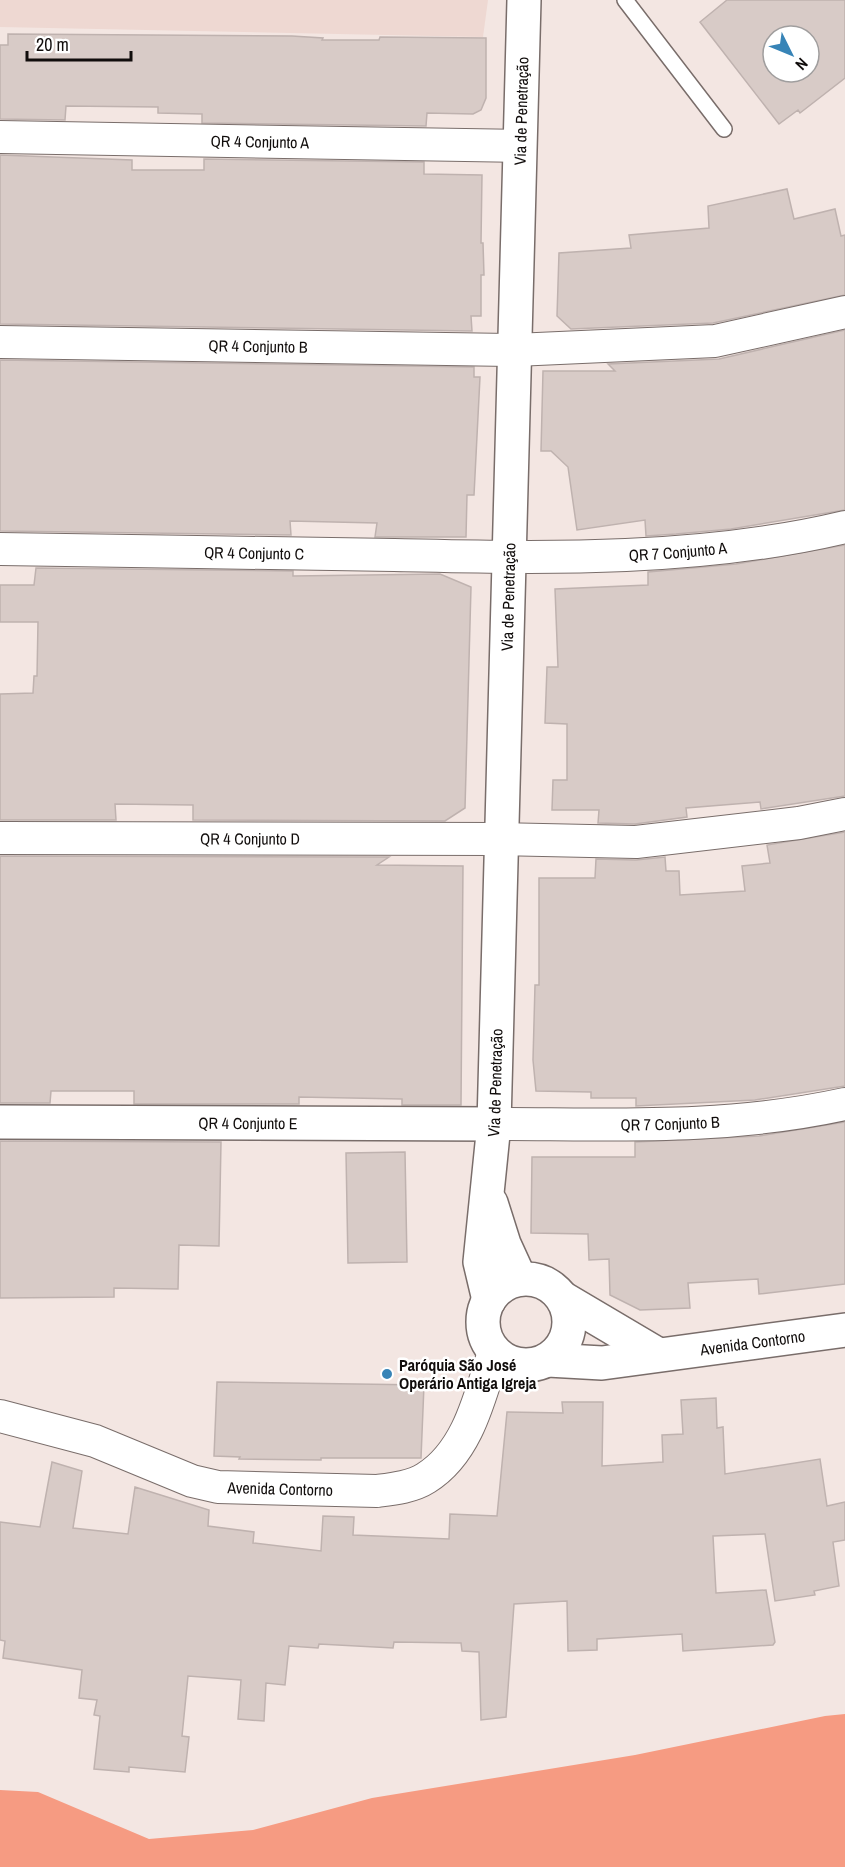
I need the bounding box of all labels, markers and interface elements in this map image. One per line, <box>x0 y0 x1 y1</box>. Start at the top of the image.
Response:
scale bar <box>27 24 130 62</box>
north arrow <box>761 24 821 84</box>
text: 20 m <box>36 32 69 57</box>
text: N <box>791 53 813 75</box>
street label: Via de Penetração <box>509 57 533 166</box>
street label: QR 4 Conjunto A <box>210 130 310 153</box>
street label: QR 4 Conjunto B <box>208 334 308 358</box>
street label: QR 7 Conjunto A <box>628 536 728 566</box>
street label: QR 4 Conjunto C <box>204 541 304 565</box>
street label: Via de Penetração <box>496 542 521 651</box>
street label: QR 4 Conjunto D <box>200 827 300 850</box>
street label: Via de Penetração <box>482 1028 508 1138</box>
street label: QR 7 Conjunto B <box>620 1110 721 1136</box>
street label: QR 4 Conjunto E <box>198 1112 298 1134</box>
street label: Avenida Contorno <box>698 1325 806 1361</box>
place label: Paróquia São José Operário Antiga Igreja <box>399 1354 537 1394</box>
marker: Paróquia São José Operário Antiga Igreja <box>380 1367 394 1381</box>
street label: Avenida Contorno <box>226 1476 333 1501</box>

